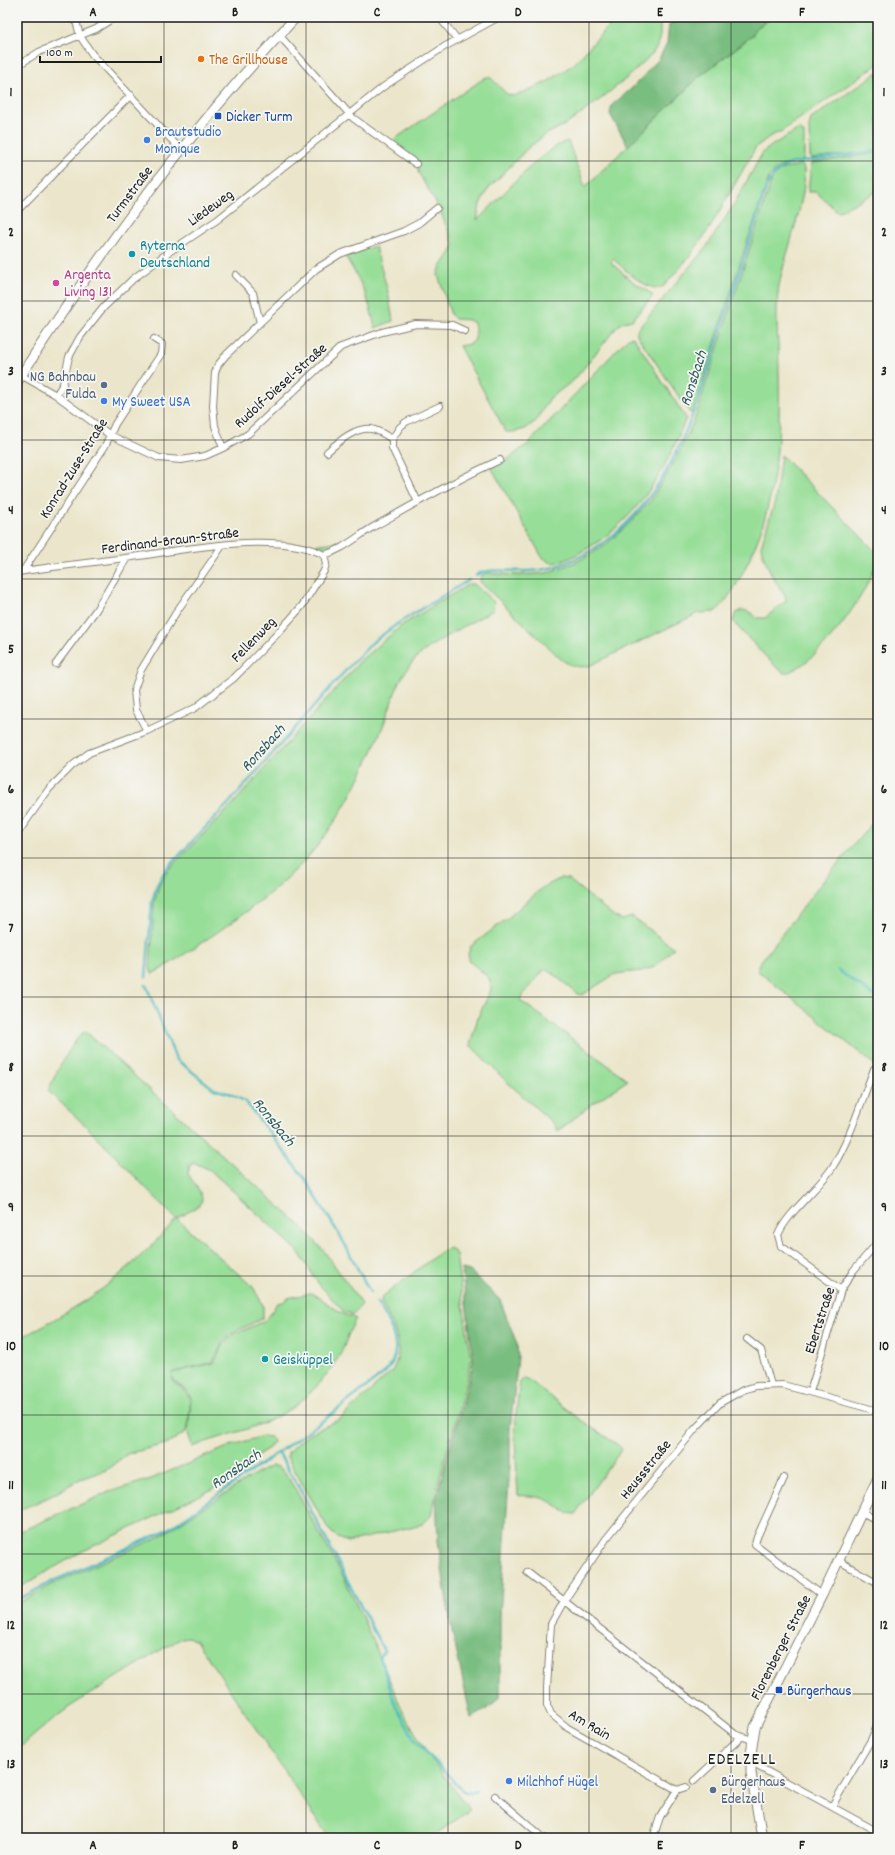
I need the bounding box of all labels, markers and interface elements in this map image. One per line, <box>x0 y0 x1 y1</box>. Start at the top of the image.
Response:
text: A <box>89 4 97 23</box>
text: B <box>232 4 238 23</box>
text: C <box>374 4 381 23</box>
text: D <box>515 4 522 23</box>
text: E <box>657 4 664 23</box>
text: F <box>799 4 805 23</box>
scale bar <box>40 38 161 64</box>
text: 100 m <box>46 45 73 62</box>
place label: The Grillhouse <box>209 50 288 72</box>
marker: The Grillhouse <box>196 54 206 64</box>
text: 1 <box>10 84 13 103</box>
text: 1 <box>883 84 886 103</box>
place label: Dicker Turm <box>226 107 293 129</box>
marker: Dicker Turm <box>213 111 223 121</box>
place label: Brautstudio Monique <box>155 122 222 161</box>
marker: Brautstudio Monique <box>142 135 152 145</box>
street label: Turmstraße <box>102 162 160 228</box>
street label: Liedeweg <box>184 184 239 233</box>
text: 2 <box>8 224 14 243</box>
text: 2 <box>881 224 887 243</box>
place label: Ryterna Deutschland <box>140 236 210 275</box>
marker: Ryterna Deutschland <box>127 249 137 259</box>
place label: Argenta Living 131 <box>64 265 112 304</box>
marker: Argenta Living 131 <box>51 278 61 288</box>
street label: Rudolf-Diesel-Straße <box>230 338 333 434</box>
water label: Ronsbach <box>675 347 714 410</box>
text: 3 <box>8 363 14 382</box>
text: 3 <box>881 363 887 382</box>
place label: NG Bahnbau Fulda <box>30 367 97 406</box>
marker: NG Bahnbau Fulda <box>99 380 109 390</box>
place label: My Sweet USA <box>112 392 191 414</box>
marker: My Sweet USA <box>99 396 109 406</box>
street label: Konrad-Zuse-Straße <box>35 414 115 524</box>
text: 4 <box>8 502 14 521</box>
text: 4 <box>881 502 887 521</box>
street label: Ferdinand-Braun-Straße <box>100 523 241 561</box>
street label: Fellenweg <box>227 612 282 668</box>
text: 5 <box>8 641 14 660</box>
text: 5 <box>881 641 887 660</box>
water label: Ronsbach <box>236 719 292 778</box>
text: 6 <box>8 781 15 800</box>
text: 6 <box>881 781 888 800</box>
text: 7 <box>9 920 14 939</box>
text: 7 <box>882 920 887 939</box>
text: 8 <box>8 1059 14 1078</box>
text: 8 <box>881 1059 887 1078</box>
water label: Ronsbach <box>246 1093 300 1153</box>
text: 9 <box>8 1199 14 1218</box>
text: 9 <box>881 1199 887 1218</box>
street label: Ebertstraße <box>800 1284 842 1357</box>
text: 10 <box>6 1338 16 1357</box>
text: 10 <box>879 1338 889 1357</box>
place label: Geisküppel <box>273 1350 333 1372</box>
marker: Geisküppel <box>260 1354 270 1364</box>
street label: Heussstraße <box>615 1435 678 1505</box>
water label: Ronsbach <box>206 1444 267 1496</box>
text: 11 <box>8 1477 14 1496</box>
text: 11 <box>881 1477 887 1496</box>
street label: Florenberger Straße <box>746 1591 818 1704</box>
text: 12 <box>7 1617 16 1636</box>
text: 12 <box>880 1617 889 1636</box>
place label: Bürgerhaus <box>787 1681 852 1703</box>
marker: Bürgerhaus <box>774 1685 784 1695</box>
street label: Am Rain <box>564 1704 614 1747</box>
district label: EDELZELL <box>708 1749 776 1773</box>
text: 13 <box>7 1756 16 1775</box>
text: 13 <box>880 1756 889 1775</box>
place label: Milchhof Hügel <box>517 1772 599 1794</box>
place label: Bürgerhaus Edelzell <box>721 1772 786 1811</box>
marker: Milchhof Hügel <box>504 1776 514 1786</box>
marker: Bürgerhaus Edelzell <box>708 1785 718 1795</box>
text: A <box>89 1837 97 1855</box>
text: B <box>232 1837 238 1855</box>
text: C <box>374 1837 381 1855</box>
text: D <box>515 1837 522 1855</box>
text: E <box>657 1837 664 1855</box>
text: F <box>799 1837 805 1855</box>

